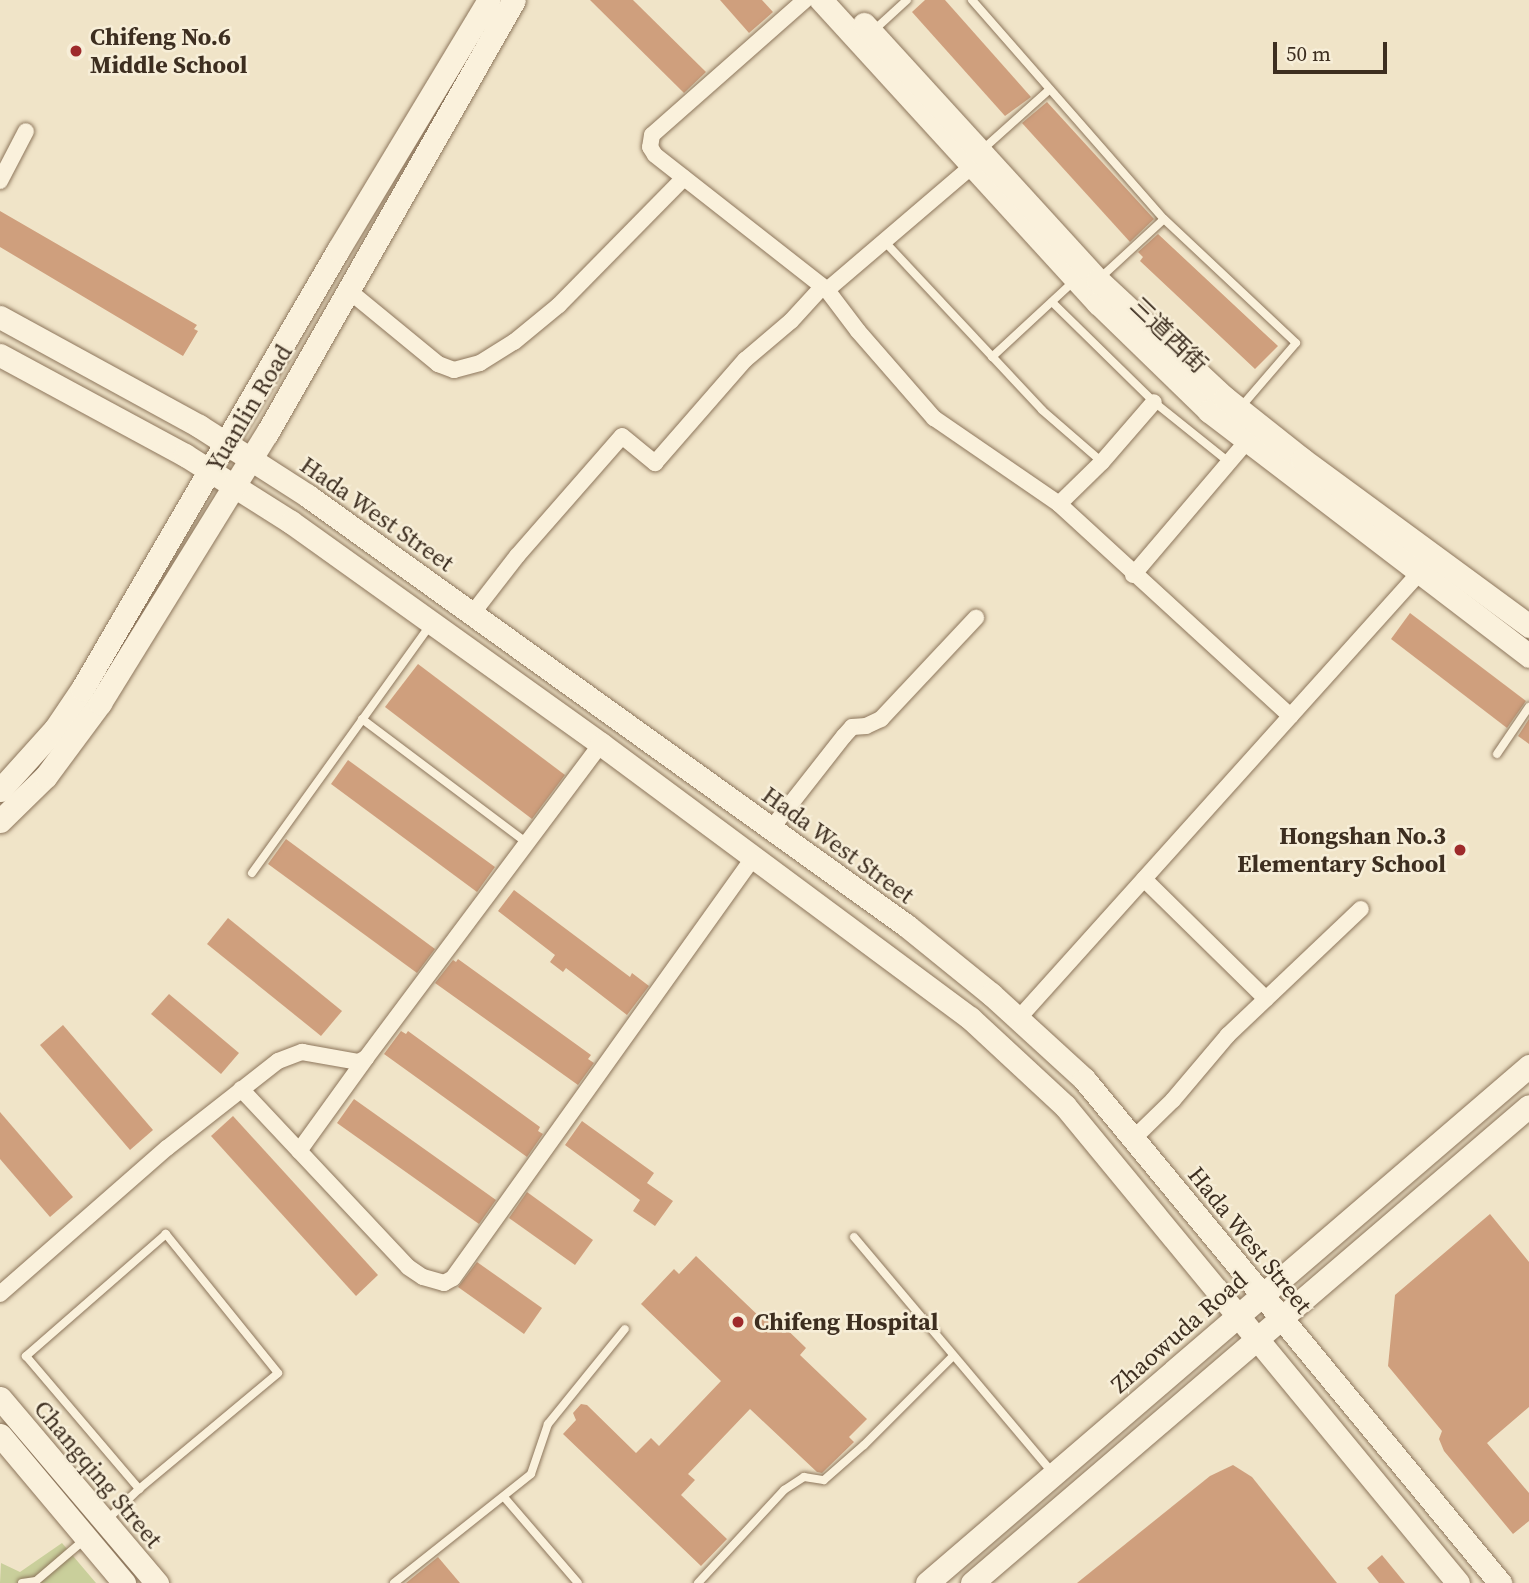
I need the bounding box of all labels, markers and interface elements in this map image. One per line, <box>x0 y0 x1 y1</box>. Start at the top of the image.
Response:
place label: Chifeng No.6 Middle School <box>90 23 247 79</box>
scale bar <box>1277 28 1391 72</box>
text: 50 m <box>1286 39 1331 68</box>
marker: Chifeng No.6 Middle School <box>68 43 84 59</box>
street label: 三道西街 <box>1124 291 1214 379</box>
street label: Yuanlin Road <box>200 339 298 477</box>
street label: Hada West Street <box>294 450 460 578</box>
street label: Hada West Street <box>756 780 920 910</box>
place label: Hongshan No.3 Elementary School <box>1237 822 1446 878</box>
marker: Hongshan No.3 Elementary School <box>1452 842 1468 858</box>
street label: Hada West Street <box>1182 1160 1318 1320</box>
street label: Zhaowuda Road <box>1105 1265 1253 1399</box>
place label: Chifeng Hospital <box>754 1308 938 1336</box>
marker: Chifeng Hospital <box>728 1312 748 1332</box>
street label: Changqing Street <box>28 1394 168 1554</box>

